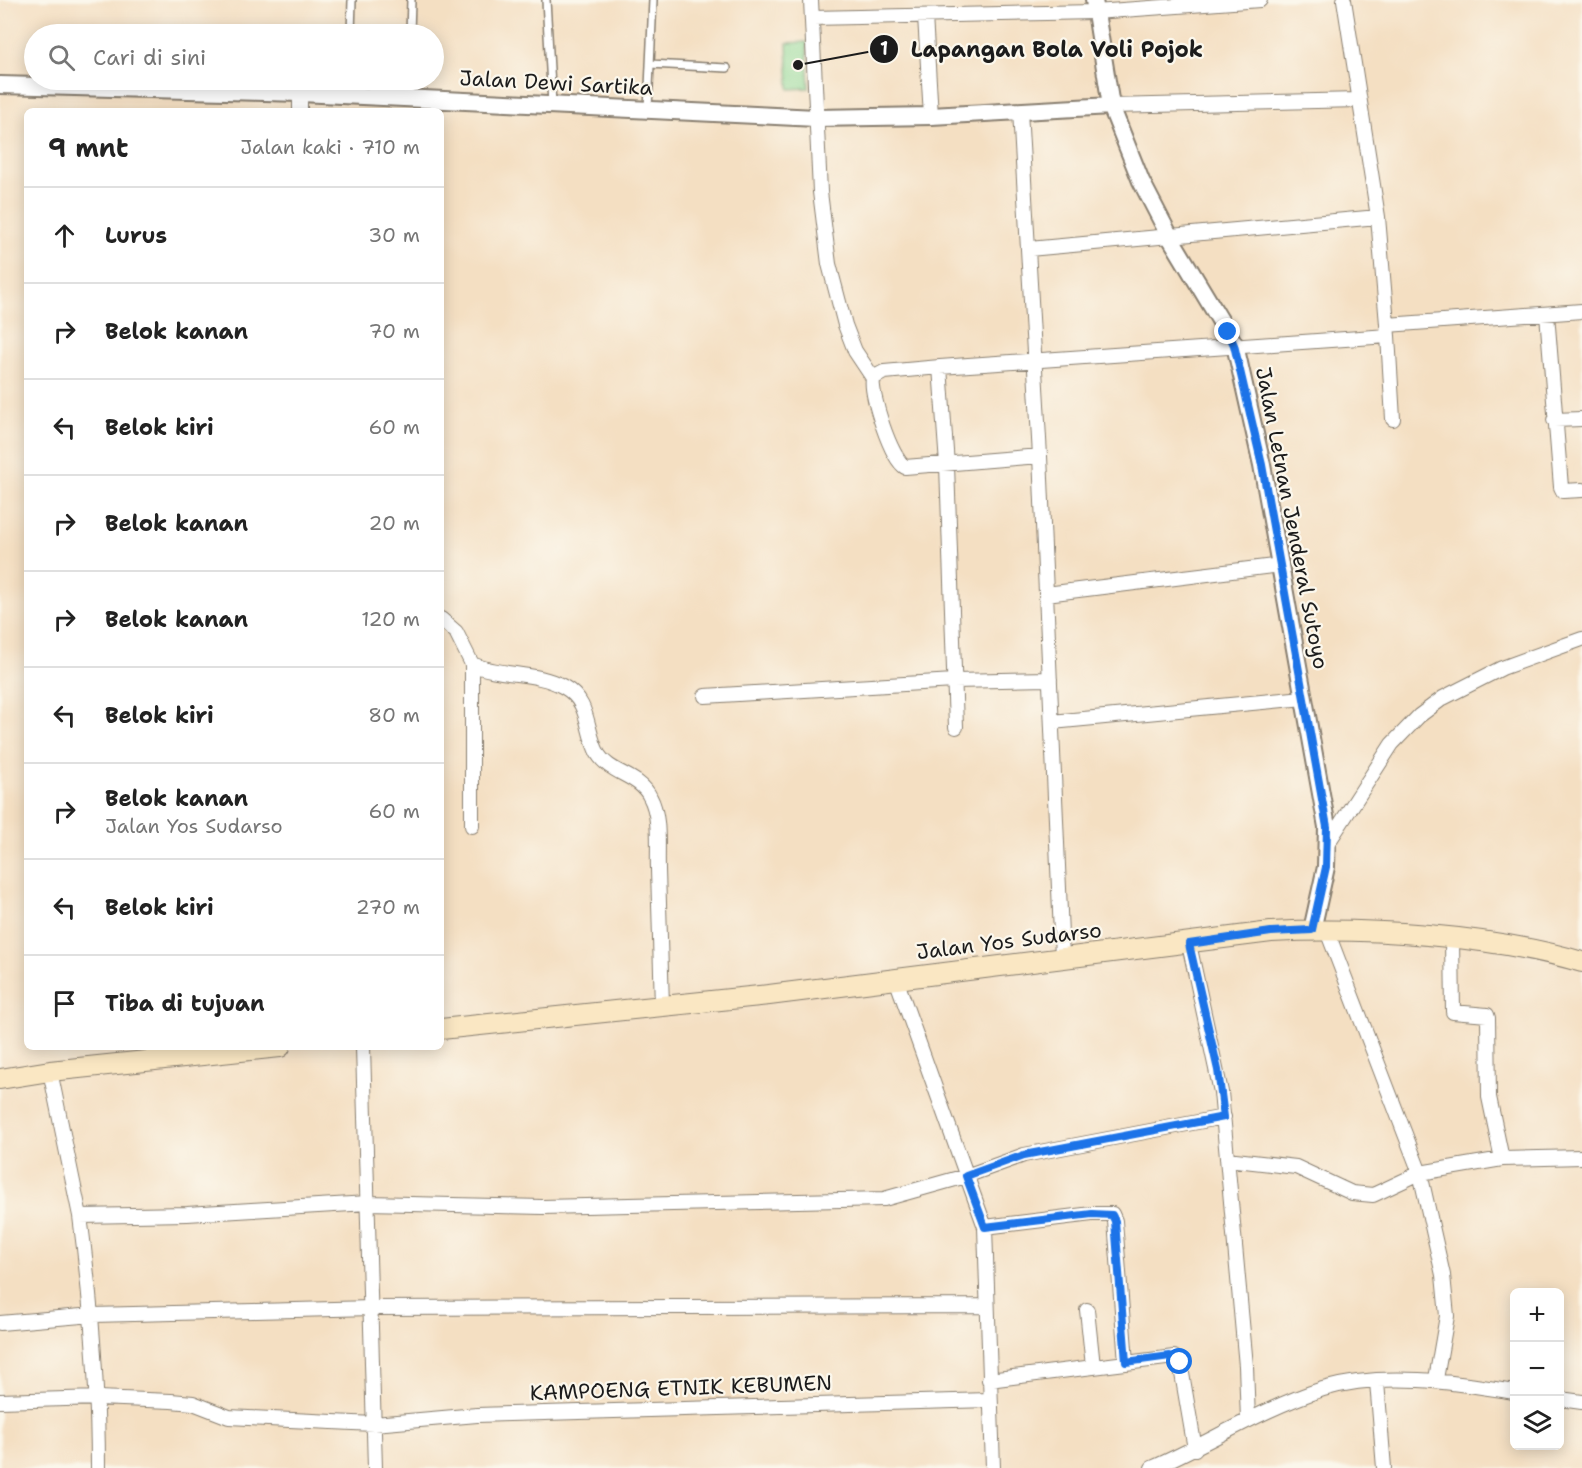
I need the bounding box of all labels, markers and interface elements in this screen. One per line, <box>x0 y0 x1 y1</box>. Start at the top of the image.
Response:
search box <box>24 24 444 90</box>
callout: Lapangan Bola Voli Pojok <box>869 29 1215 69</box>
text: Lapangan Bola Voli Pojok <box>911 35 1203 64</box>
text: 1 <box>880 37 888 61</box>
icon: search <box>45 41 78 74</box>
text: Cari di sini <box>93 43 206 72</box>
street label: Jalan Dewi Sartika <box>459 64 653 102</box>
text: 9 mnt <box>48 130 128 165</box>
text: Jalan kaki · 710 m <box>240 134 420 160</box>
icon: ahead <box>48 219 81 252</box>
text: Lurus <box>105 221 167 250</box>
text: 30 m <box>368 222 420 248</box>
icon: right <box>48 315 81 348</box>
text: Belok kanan <box>105 317 248 346</box>
text: 70 m <box>368 318 420 344</box>
route end <box>1214 318 1240 344</box>
street label: Jalan Letnan Jenderal Sutoyo <box>1249 364 1335 672</box>
icon: left <box>48 411 81 444</box>
text: Belok kiri <box>105 413 214 442</box>
text: 60 m <box>368 414 420 440</box>
icon: right <box>48 507 81 540</box>
text: Belok kanan <box>105 509 248 538</box>
text: 20 m <box>369 510 420 536</box>
icon: right <box>48 603 81 636</box>
text: Belok kanan <box>105 605 248 634</box>
text: 120 m <box>361 606 420 632</box>
icon: left <box>48 699 81 732</box>
text: Belok kiri <box>105 701 214 730</box>
text: 80 m <box>368 702 420 728</box>
text: Belok kanan <box>105 784 248 813</box>
icon: right <box>48 795 81 828</box>
text: 60 m <box>368 798 420 824</box>
text: Jalan Yos Sudarso <box>105 813 283 839</box>
icon: left <box>48 891 81 924</box>
text: Belok kiri <box>105 893 214 922</box>
text: 270 m <box>356 894 420 920</box>
street label: Jalan Yos Sudarso <box>915 916 1103 966</box>
icon: arrive <box>48 987 81 1020</box>
text: Tiba di tujuan <box>105 989 265 1018</box>
map controls <box>1510 1288 1564 1450</box>
button: + <box>1510 1288 1564 1342</box>
button: − <box>1510 1342 1564 1396</box>
route start <box>1166 1348 1192 1374</box>
street label: KAMPOENG ETNIK KEBUMEN <box>529 1369 833 1407</box>
button: layers <box>1510 1396 1564 1450</box>

